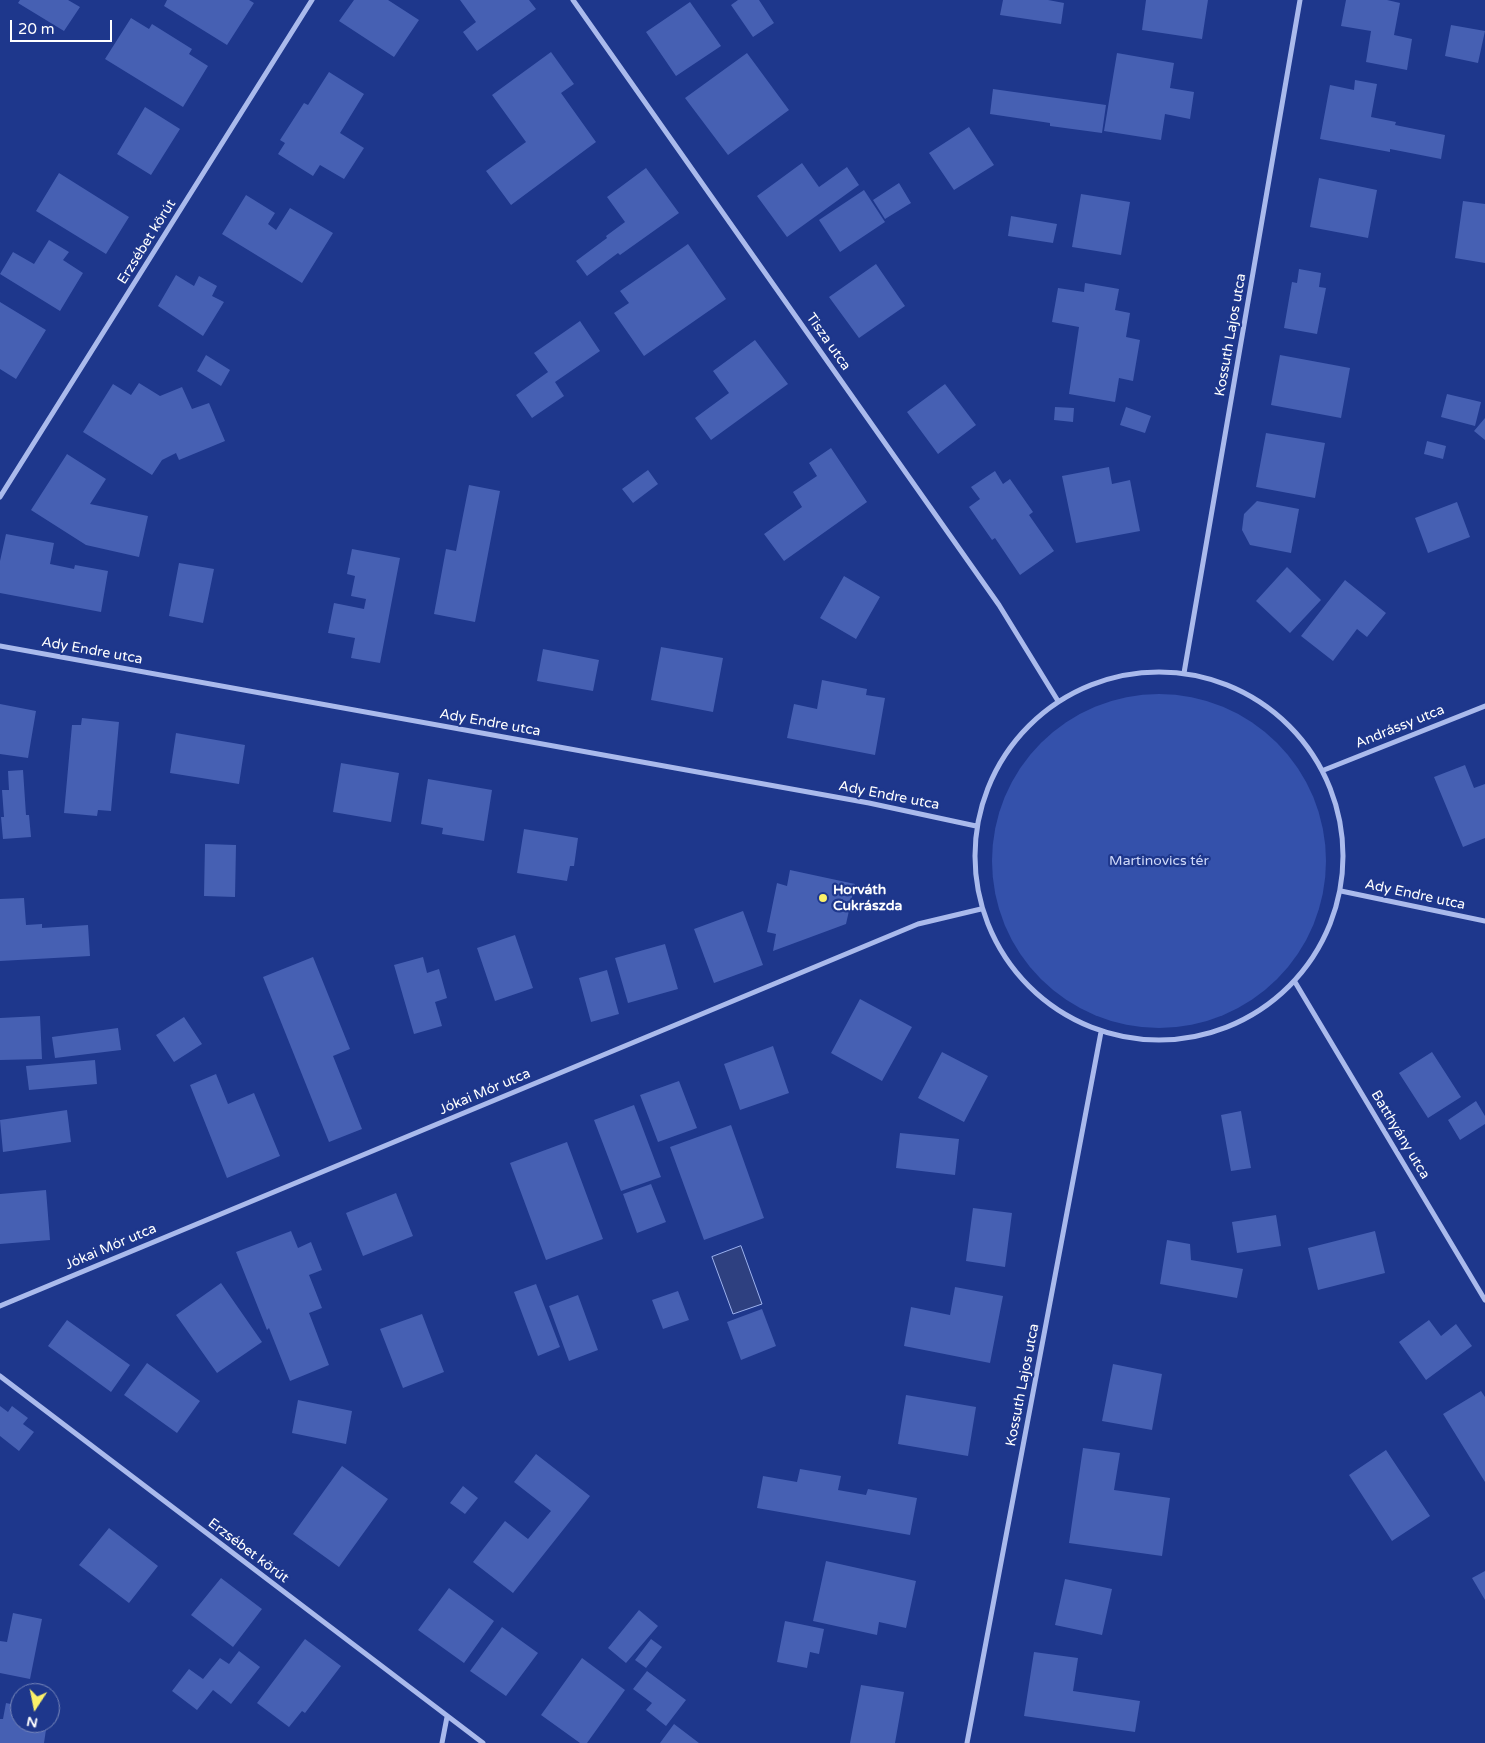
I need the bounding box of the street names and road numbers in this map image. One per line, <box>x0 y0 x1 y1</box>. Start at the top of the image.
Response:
street label: Erzsébet körút <box>114 196 180 288</box>
street label: Kossuth Lajos utca <box>1212 272 1250 398</box>
street label: Tisza utca <box>802 310 854 374</box>
street label: Ady Endre utca <box>40 634 144 668</box>
street label: Andrássy utca <box>1353 701 1447 753</box>
street label: Ady Endre utca <box>438 706 542 740</box>
street label: Ady Endre utca <box>837 778 941 814</box>
street label: Ady Endre utca <box>1363 876 1467 914</box>
street label: Jókai Mór utca <box>437 1065 533 1119</box>
street label: Batthyány utca <box>1367 1088 1433 1182</box>
street label: Jókai Mór utca <box>63 1220 159 1274</box>
street label: Kossuth Lajos utca <box>1003 1322 1043 1448</box>
street label: Erzsébet körút <box>204 1515 292 1587</box>

